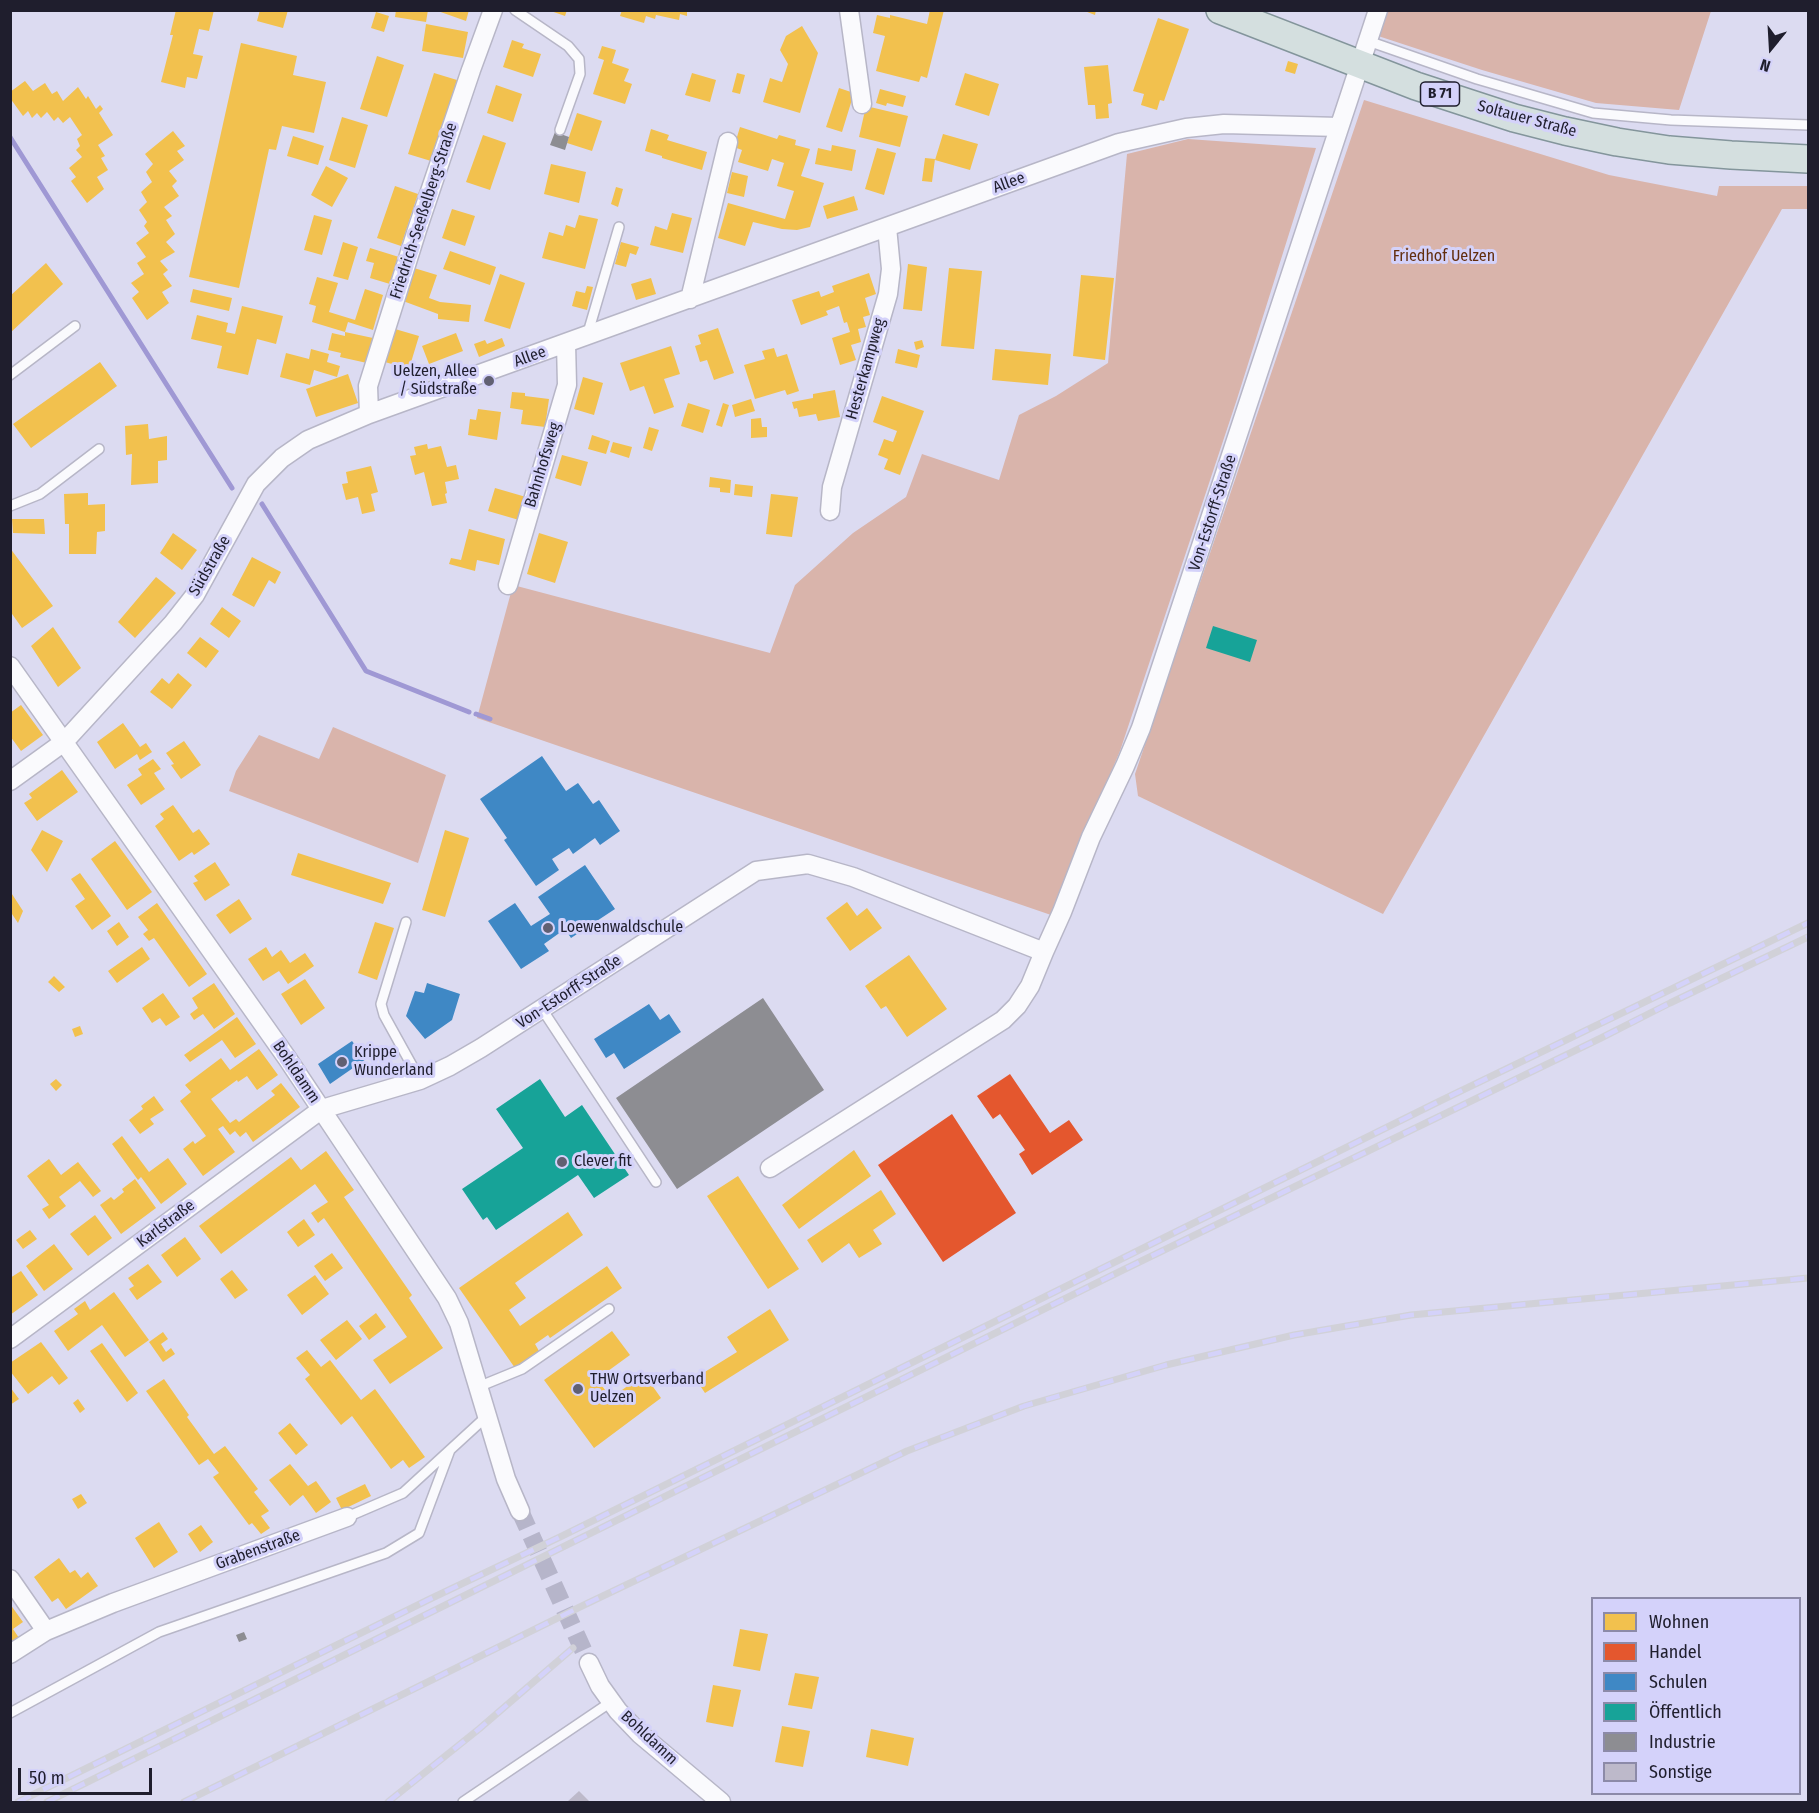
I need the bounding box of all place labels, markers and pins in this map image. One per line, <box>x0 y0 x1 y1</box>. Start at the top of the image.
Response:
place label: Uelzen, Allee / Südstraße <box>393 362 477 400</box>
marker: Uelzen, Allee / Südstraße <box>482 374 496 388</box>
place label: Loewenwaldschule <box>560 918 683 938</box>
marker: Loewenwaldschule <box>541 921 555 935</box>
place label: Krippe Wunderland <box>354 1043 434 1081</box>
marker: Krippe Wunderland <box>335 1055 349 1069</box>
place label: Clever fit <box>574 1152 632 1172</box>
marker: Clever fit <box>555 1155 569 1169</box>
place label: THW Ortsverband Uelzen <box>590 1370 704 1408</box>
marker: THW Ortsverband Uelzen <box>571 1382 585 1396</box>

